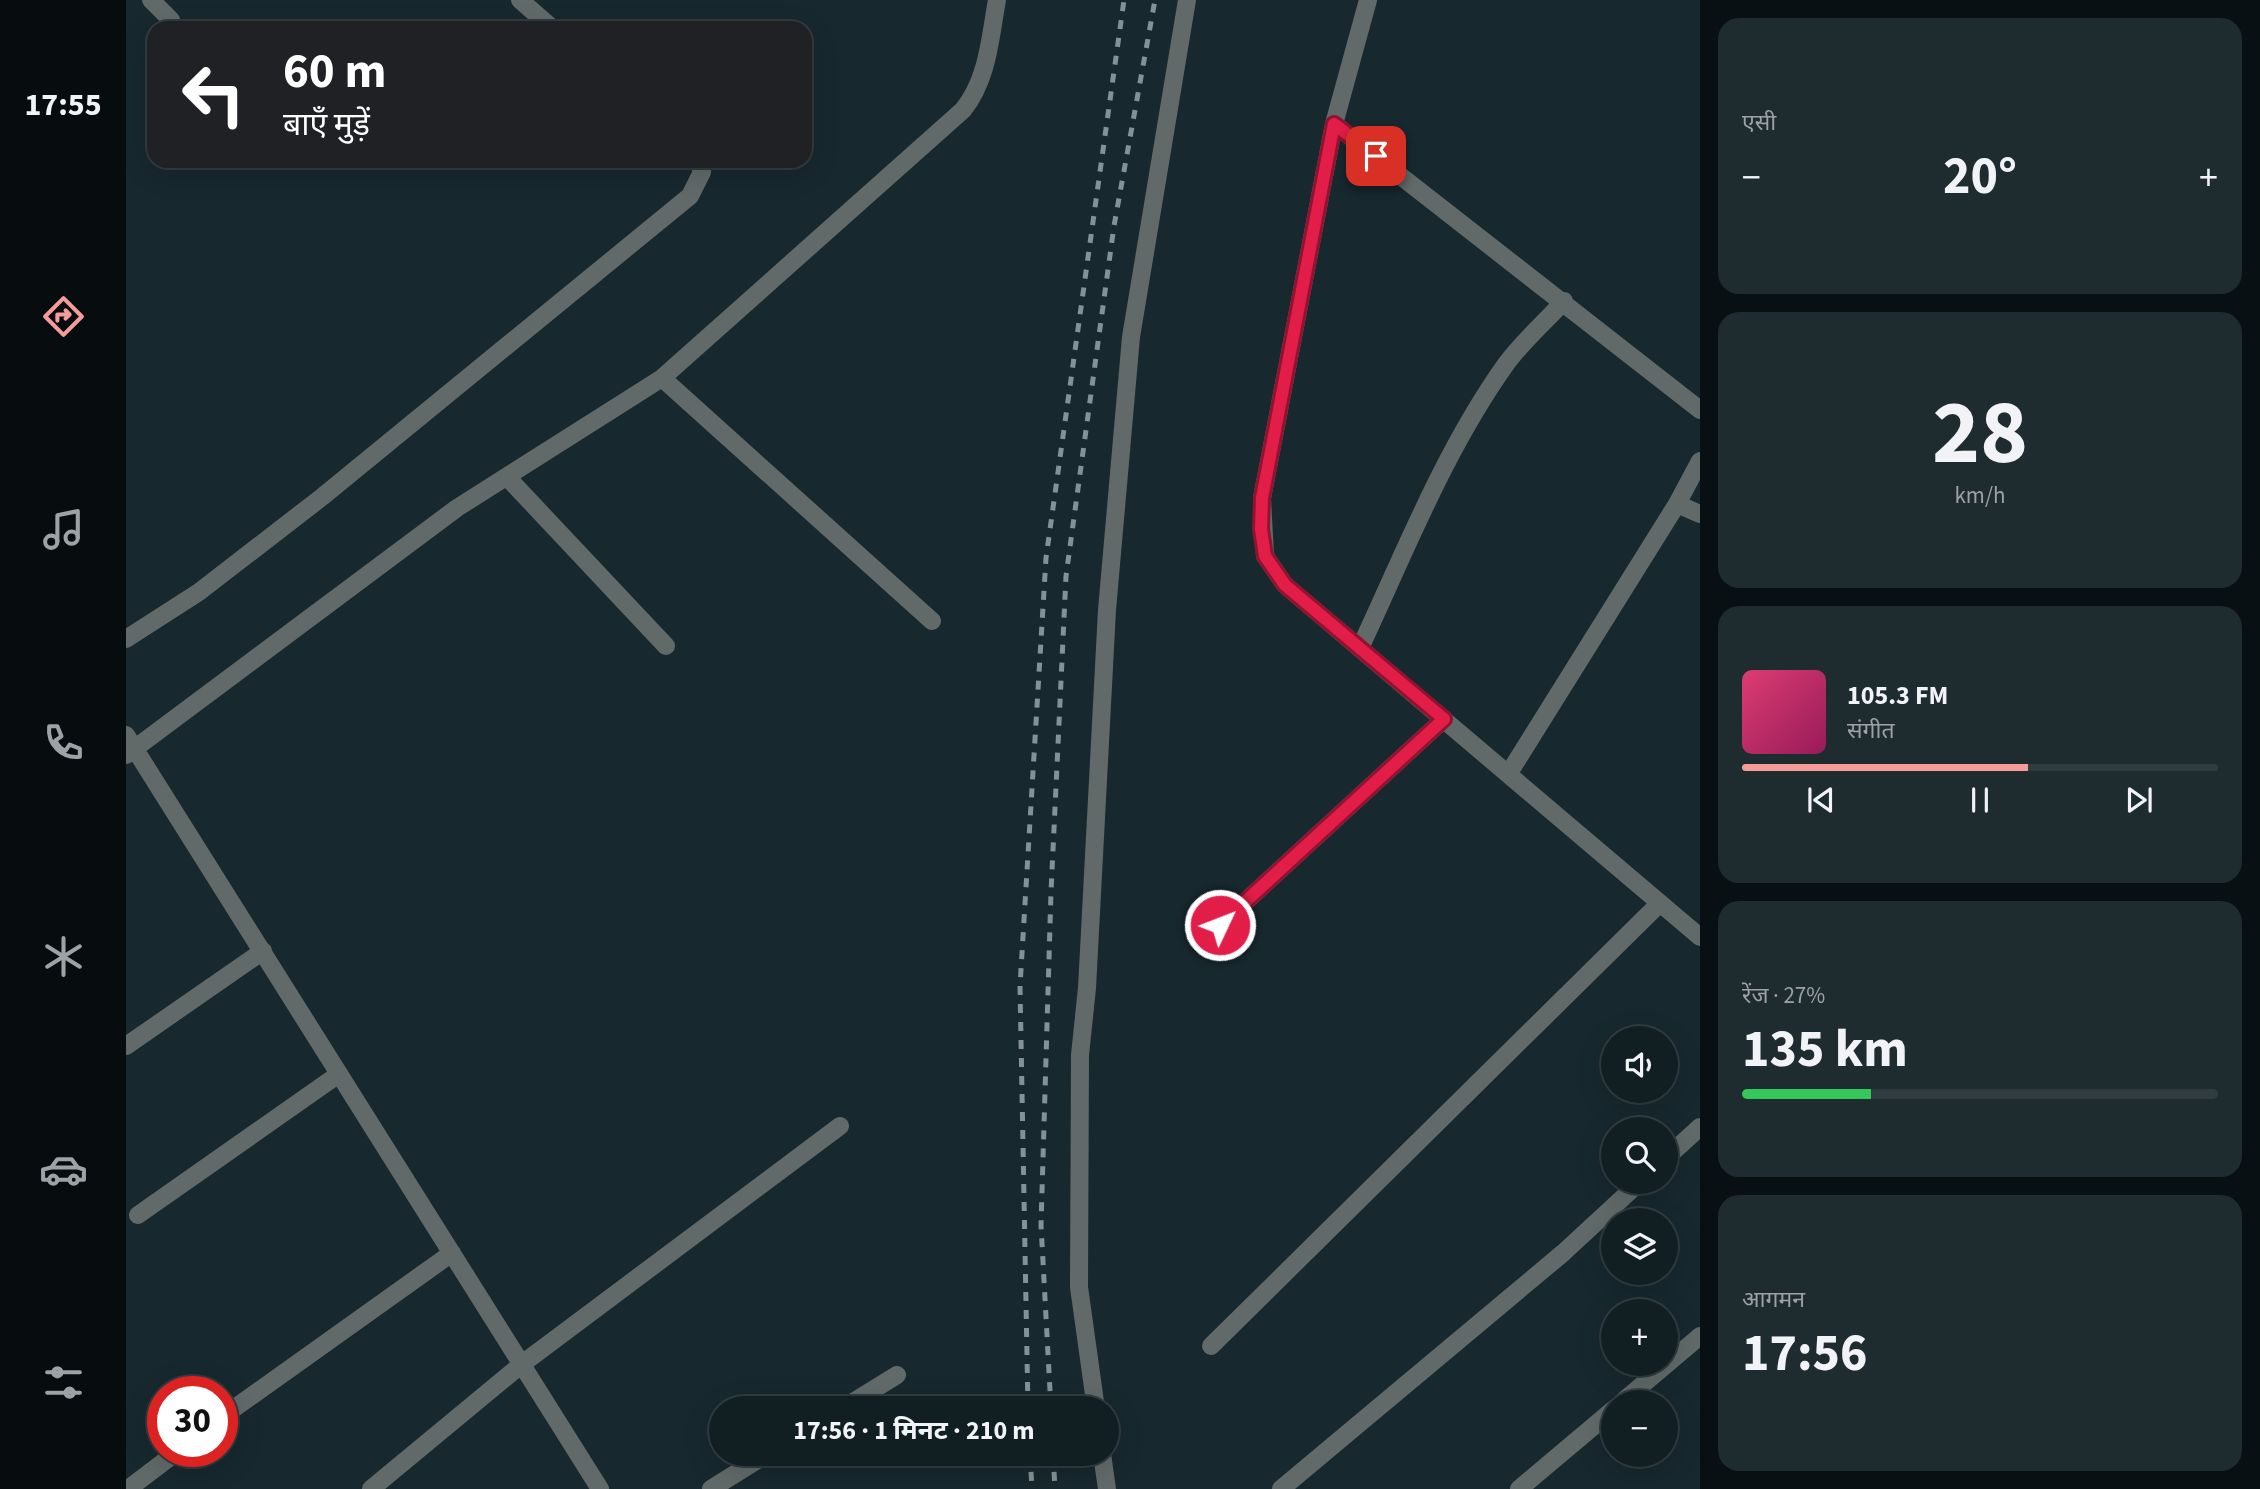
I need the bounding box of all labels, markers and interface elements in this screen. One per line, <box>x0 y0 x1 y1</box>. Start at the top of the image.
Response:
text: 60 m <box>283 37 387 107</box>
icon: left <box>168 49 259 140</box>
text: 17:55 <box>24 82 102 128</box>
text: बाएँ मुड़ें <box>283 102 370 148</box>
text: एसी <box>1742 106 1776 139</box>
pin <box>1346 126 1406 186</box>
icon: arrive <box>1357 137 1395 175</box>
text: 20° <box>1943 140 2017 214</box>
text: − <box>1742 151 1761 205</box>
text: + <box>2199 151 2218 205</box>
icon: directions <box>39 292 88 341</box>
text: 28 <box>1932 369 2028 498</box>
text: km/h <box>1954 479 2006 512</box>
icon: music <box>39 505 88 554</box>
text: 105.3 FM <box>1847 677 1948 714</box>
text: संगीत <box>1847 714 1895 747</box>
icon: phone <box>39 718 88 767</box>
icon: previous <box>1802 781 1840 819</box>
icon: pause <box>1961 781 1999 819</box>
icon: next <box>2120 781 2158 819</box>
position arrow <box>1183 888 1257 962</box>
icon: climate <box>39 932 88 981</box>
text: रेंज · 27% <box>1742 979 1825 1012</box>
text: 135 km <box>1742 1013 1908 1087</box>
map controls <box>1601 1026 1678 1467</box>
button: sound <box>1601 1026 1678 1103</box>
button: search <box>1601 1117 1678 1194</box>
icon: car <box>39 1145 88 1194</box>
button: layers <box>1601 1208 1678 1285</box>
text: आगमन <box>1742 1283 1805 1316</box>
button: + <box>1601 1299 1678 1376</box>
text: 17:56 <box>1742 1317 1867 1391</box>
icon: filters <box>39 1358 88 1407</box>
speed limit sign: 30 <box>147 1376 238 1467</box>
button: − <box>1601 1390 1678 1467</box>
text: 17:56 · 1 मिनट · 210 m <box>793 1412 1035 1449</box>

